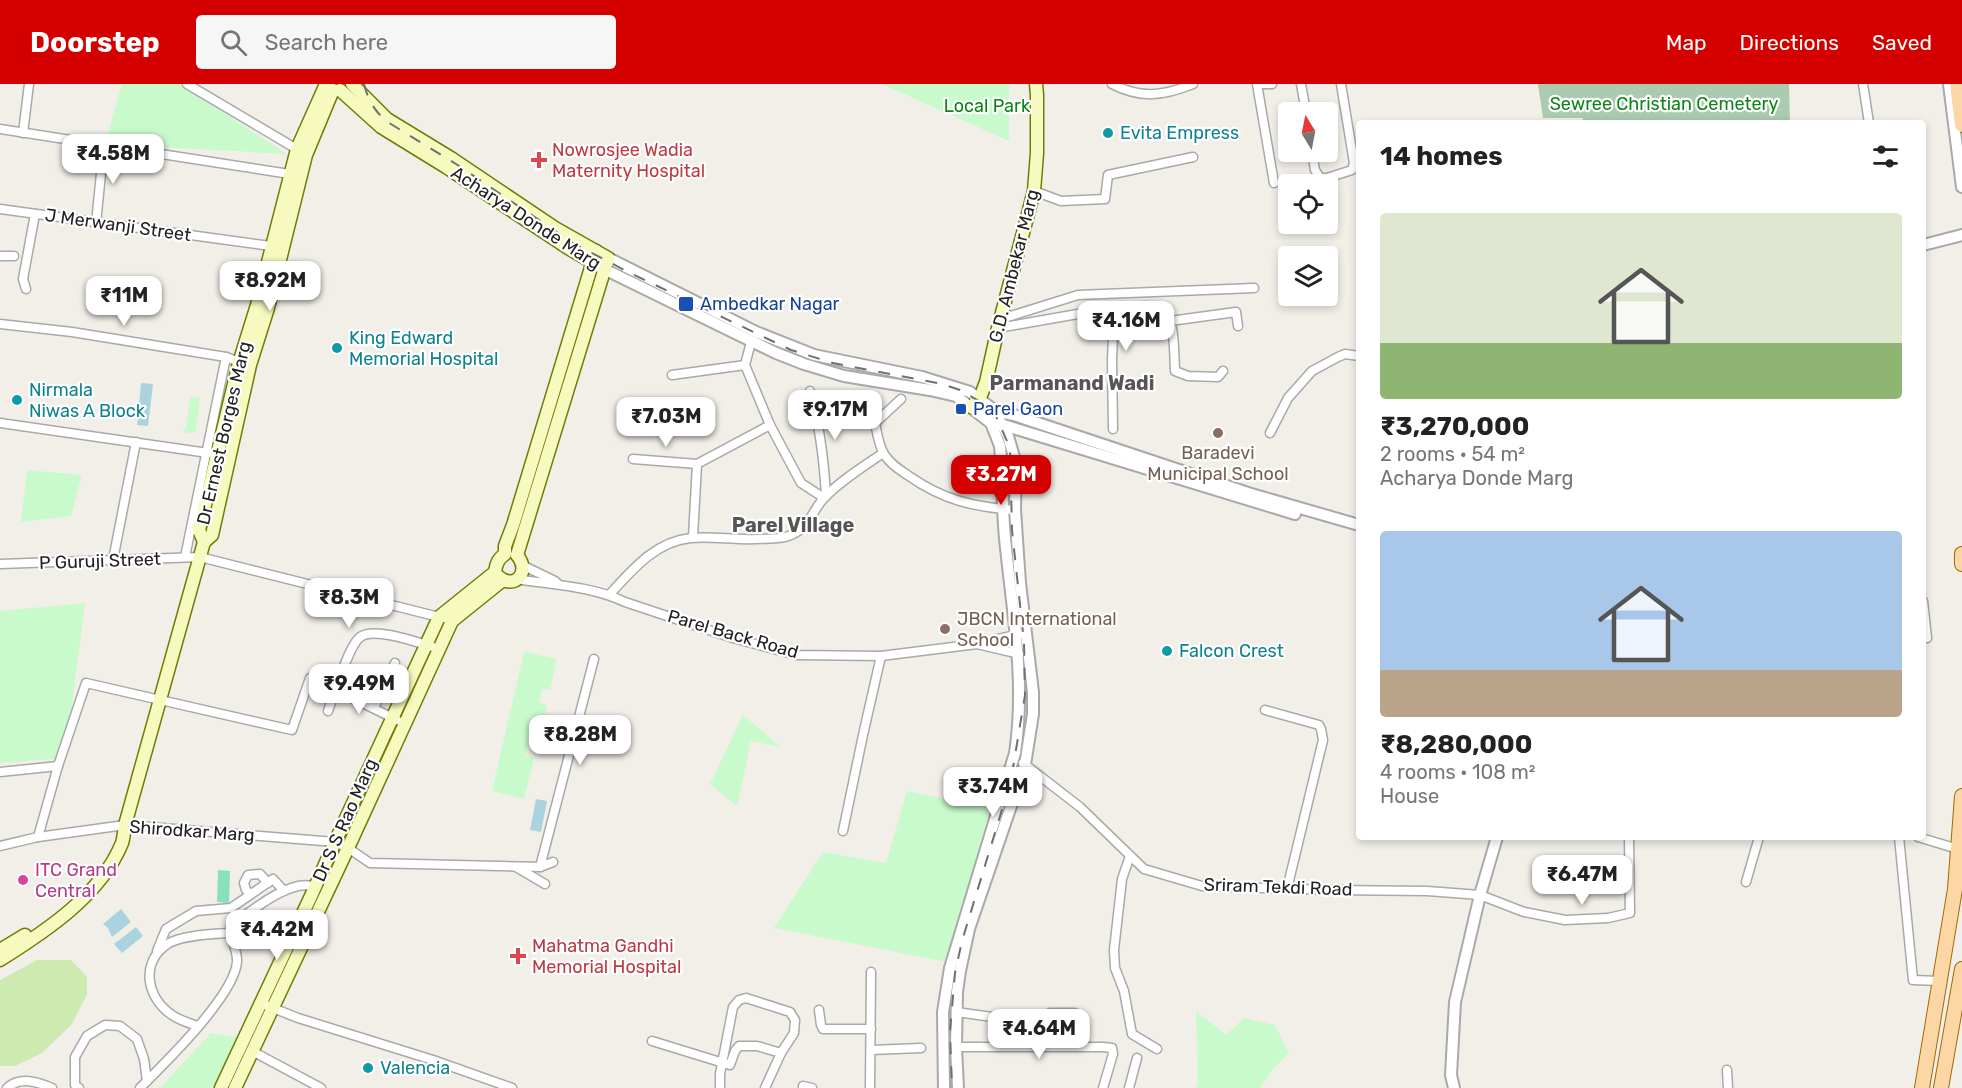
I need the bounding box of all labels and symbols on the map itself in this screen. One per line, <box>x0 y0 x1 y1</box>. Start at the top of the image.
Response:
park label: Sewree Christian Cemetery <box>1550 93 1778 115</box>
park label: Local Park <box>944 95 1031 117</box>
north arrow <box>1278 102 1338 162</box>
place label: Evita Empress <box>1120 122 1239 144</box>
marker: Evita Empress <box>1101 126 1115 140</box>
pin: ₹4.58M <box>64 134 162 185</box>
place label: Nowrosjee Wadia Maternity Hospital <box>552 139 705 182</box>
marker: Nowrosjee Wadia Maternity Hospital <box>530 151 548 169</box>
street label: Acharya Donde Marg <box>447 161 605 275</box>
street label: G.D. Ambekar Marg <box>984 187 1044 345</box>
street label: J Merwanji Street <box>43 204 193 246</box>
pin: ₹8.92M <box>221 261 319 312</box>
pin: ₹11M <box>88 276 160 327</box>
place label: Ambedkar Nagar <box>700 293 840 315</box>
marker: Ambedkar Nagar <box>677 295 695 313</box>
pin: ₹4.16M <box>1077 301 1175 352</box>
place label: King Edward Memorial Hospital <box>349 327 498 370</box>
street label: Dr Ernest Borges Marg <box>192 339 256 527</box>
marker: King Edward Memorial Hospital <box>330 341 344 355</box>
district label: Parmanand Wadi <box>990 371 1154 395</box>
place label: Nirmala Niwas A Block <box>29 379 146 422</box>
pin: ₹9.17M <box>786 390 884 441</box>
marker: Nirmala Niwas A Block <box>10 393 24 407</box>
pin: ₹7.03M <box>617 397 715 448</box>
place label: Parel Gaon <box>973 398 1063 420</box>
marker: Parel Gaon <box>954 402 968 416</box>
marker: Baradevi Municipal School <box>1211 426 1225 440</box>
place label: Baradevi Municipal School <box>1147 442 1289 485</box>
pin: ₹3.27M <box>952 455 1050 506</box>
district label: Parel Village <box>732 513 854 537</box>
street label: P Guruji Street <box>39 548 161 574</box>
pin: ₹8.3M <box>307 578 391 629</box>
street label: Parel Back Road <box>665 605 801 663</box>
place label: JBCN International School <box>957 608 1117 651</box>
marker: JBCN International School <box>938 622 952 636</box>
place label: Falcon Crest <box>1179 640 1284 662</box>
marker: Falcon Crest <box>1160 644 1174 658</box>
pin: ₹9.49M <box>310 664 408 715</box>
pin: ₹8.28M <box>531 715 629 766</box>
street label: Dr S S Rao Marg <box>308 755 382 885</box>
pin: ₹3.74M <box>944 767 1042 818</box>
street label: Shirodkar Marg <box>129 816 255 846</box>
pin: ₹6.47M <box>1533 855 1631 906</box>
place label: ITC Grand Central <box>35 859 117 902</box>
marker: ITC Grand Central <box>16 873 30 887</box>
street label: Sriram Tekdi Road <box>1203 873 1353 901</box>
pin: ₹4.42M <box>228 910 326 961</box>
place label: Mahatma Gandhi Memorial Hospital <box>532 935 681 978</box>
marker: Mahatma Gandhi Memorial Hospital <box>509 947 527 965</box>
pin: ₹4.64M <box>990 1009 1088 1060</box>
place label: Valencia <box>380 1057 450 1079</box>
marker: Valencia <box>361 1061 375 1075</box>

